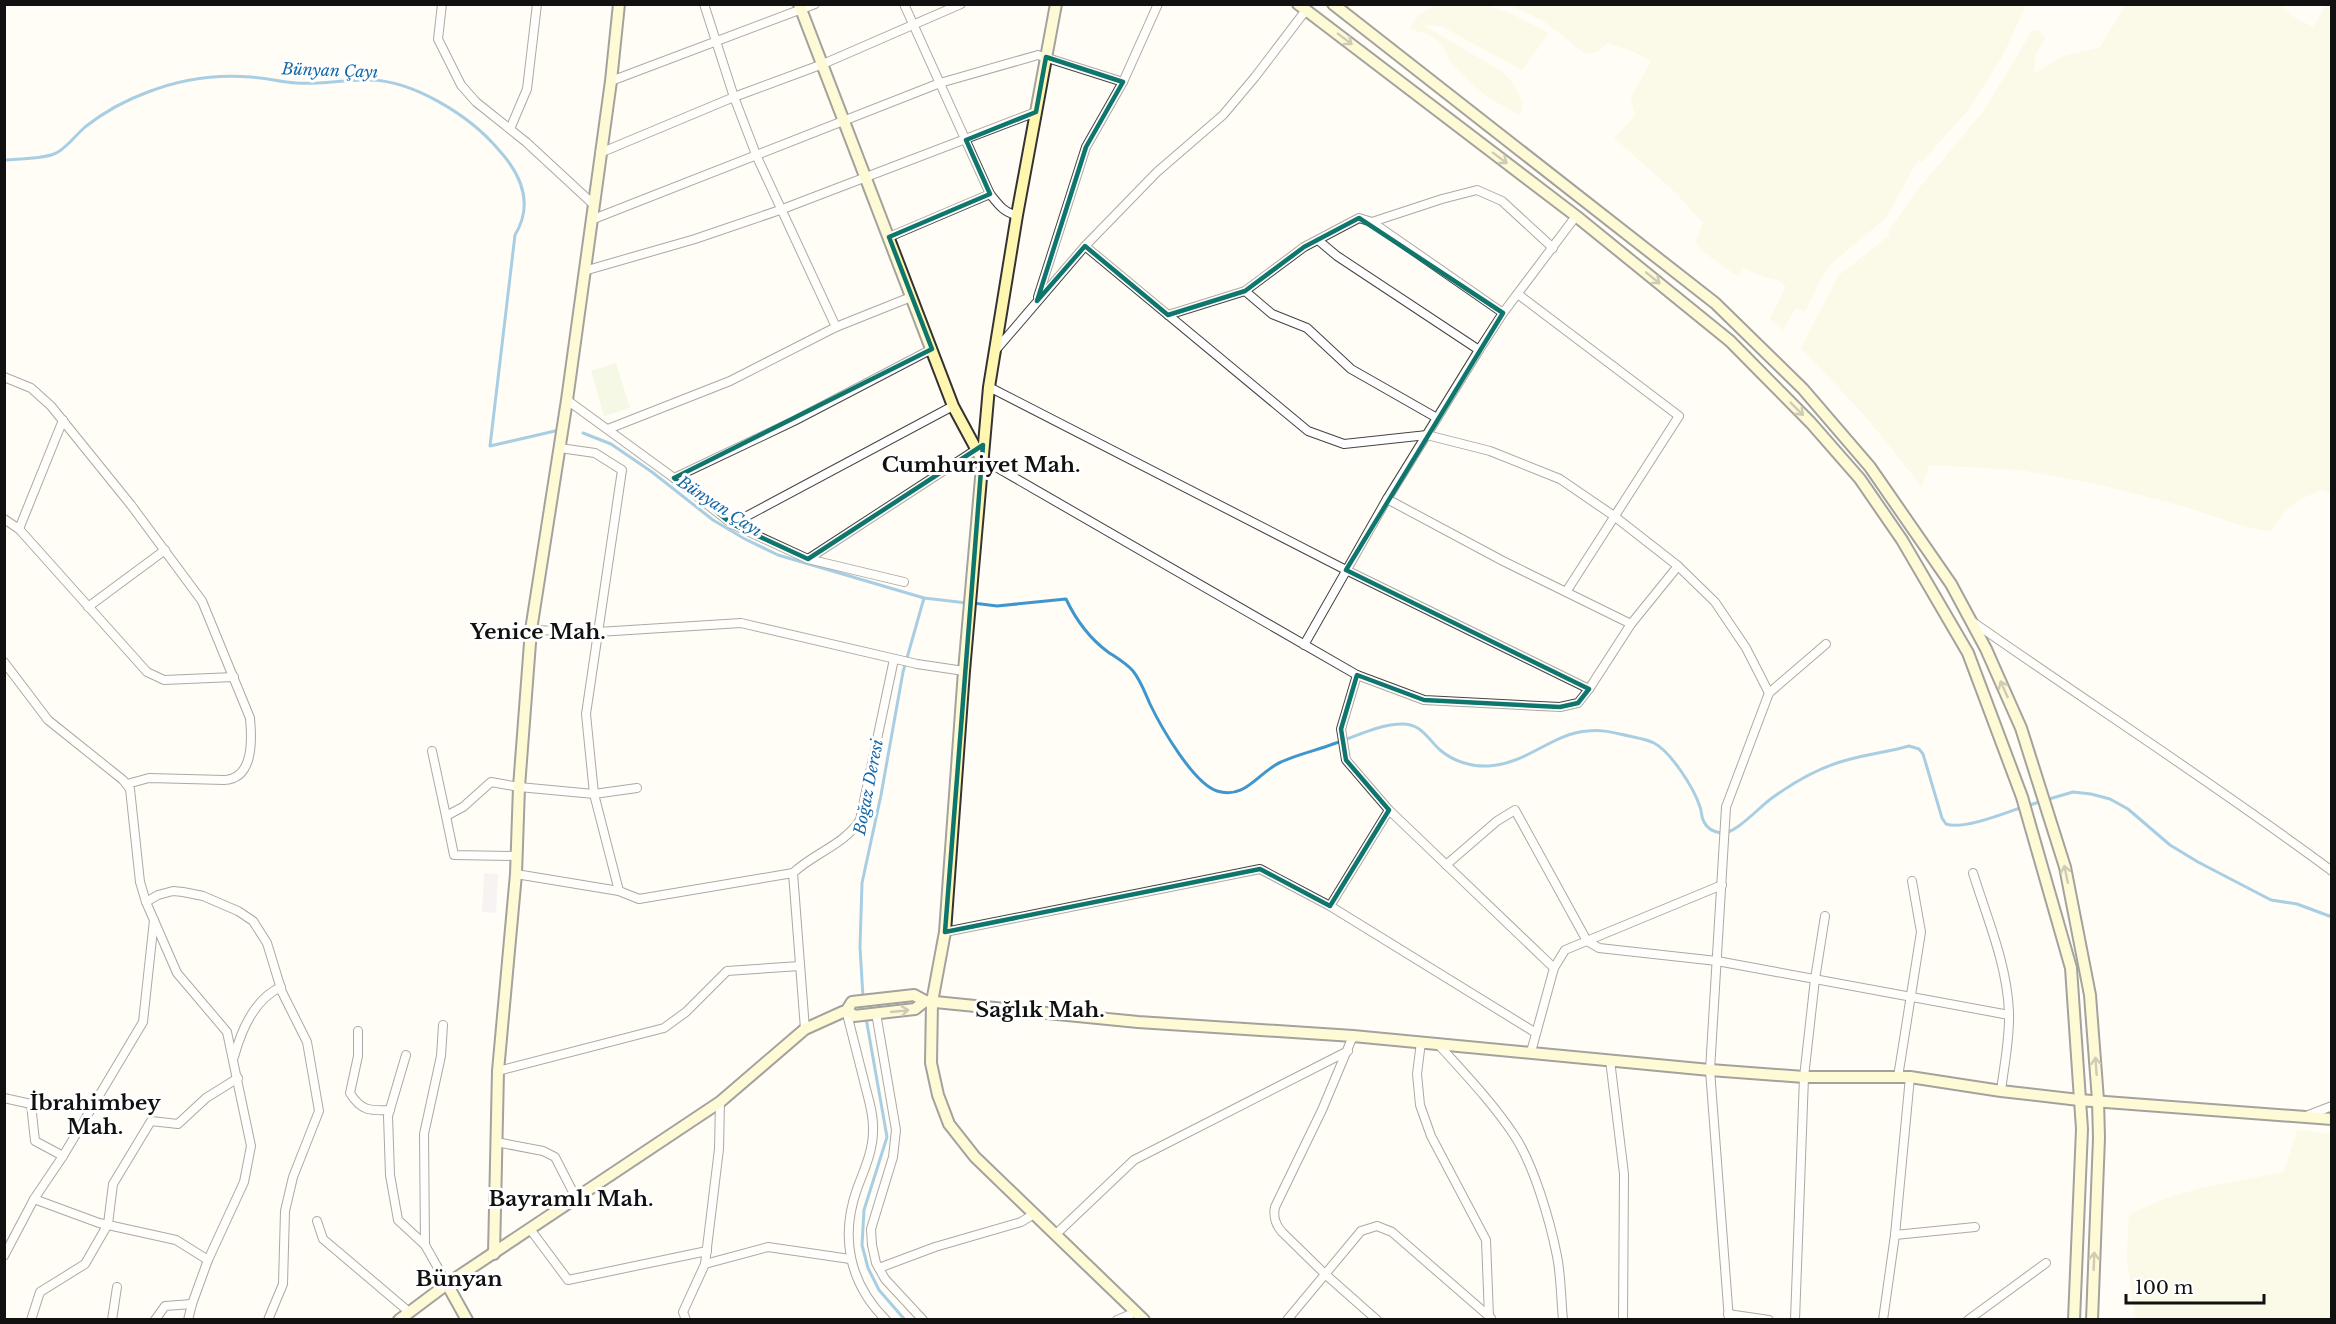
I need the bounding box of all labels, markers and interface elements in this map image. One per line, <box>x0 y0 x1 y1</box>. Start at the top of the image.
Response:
one-way arrow <box>1336 33 1352 46</box>
water label: Bünyan Çayı <box>280 58 379 82</box>
one-way arrow <box>1491 151 1507 164</box>
one-way arrow <box>1645 272 1661 285</box>
one-way arrow <box>1790 401 1805 416</box>
district label: Cumhuriyet Mah. <box>882 452 1080 478</box>
water label: Bünyan Çayı <box>673 471 766 541</box>
district label: Yenice Mah. <box>469 619 606 645</box>
one-way arrow <box>1998 681 2009 699</box>
water label: Boğaz Deresi <box>849 737 887 837</box>
one-way arrow <box>2060 865 2071 884</box>
district label: Sağlık Mah. <box>975 997 1105 1023</box>
one-way arrow <box>889 1005 909 1016</box>
one-way arrow <box>2090 1057 2101 1077</box>
district label: İbrahimbey Mah. <box>29 1090 161 1140</box>
district label: Bayramlı Mah. <box>489 1186 653 1212</box>
one-way arrow <box>2089 1252 2100 1272</box>
district label: Bünyan <box>416 1266 502 1292</box>
scale bar <box>2126 1267 2264 1305</box>
text: 100 m <box>2135 1277 2193 1299</box>

